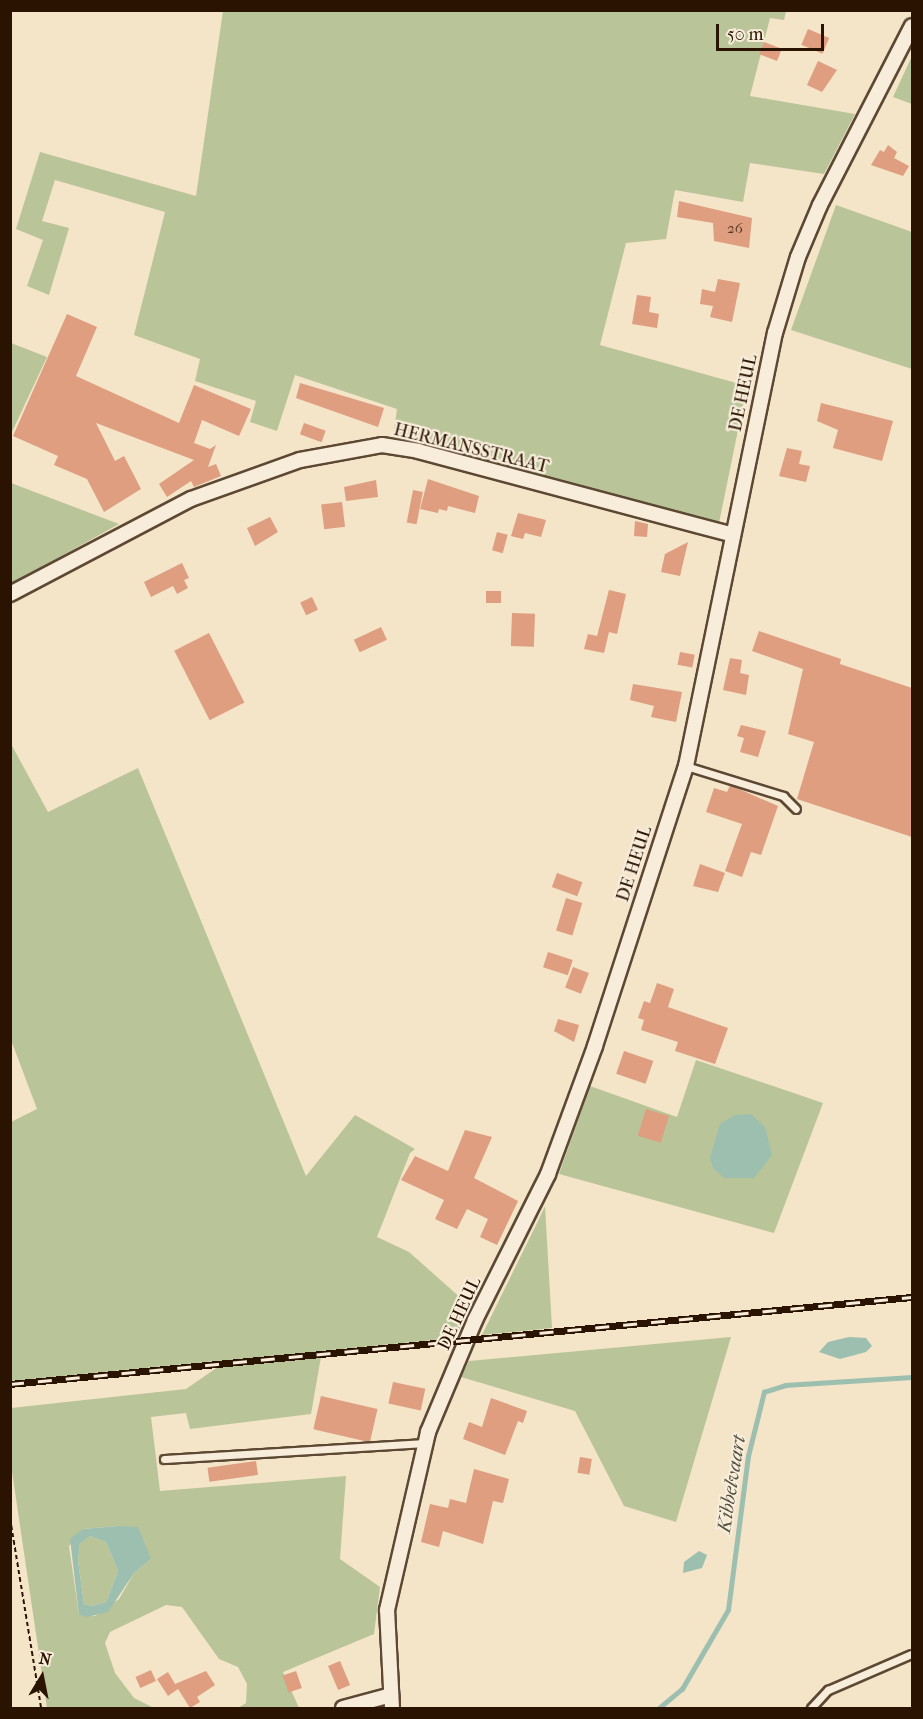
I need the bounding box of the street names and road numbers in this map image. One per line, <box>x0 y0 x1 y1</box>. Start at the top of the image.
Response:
street label: DE HEUL <box>725 352 763 434</box>
street label: HERMANSSTRAAT <box>391 419 551 479</box>
street label: DE HEUL <box>613 823 657 905</box>
street label: DE HEUL <box>434 1274 486 1354</box>

